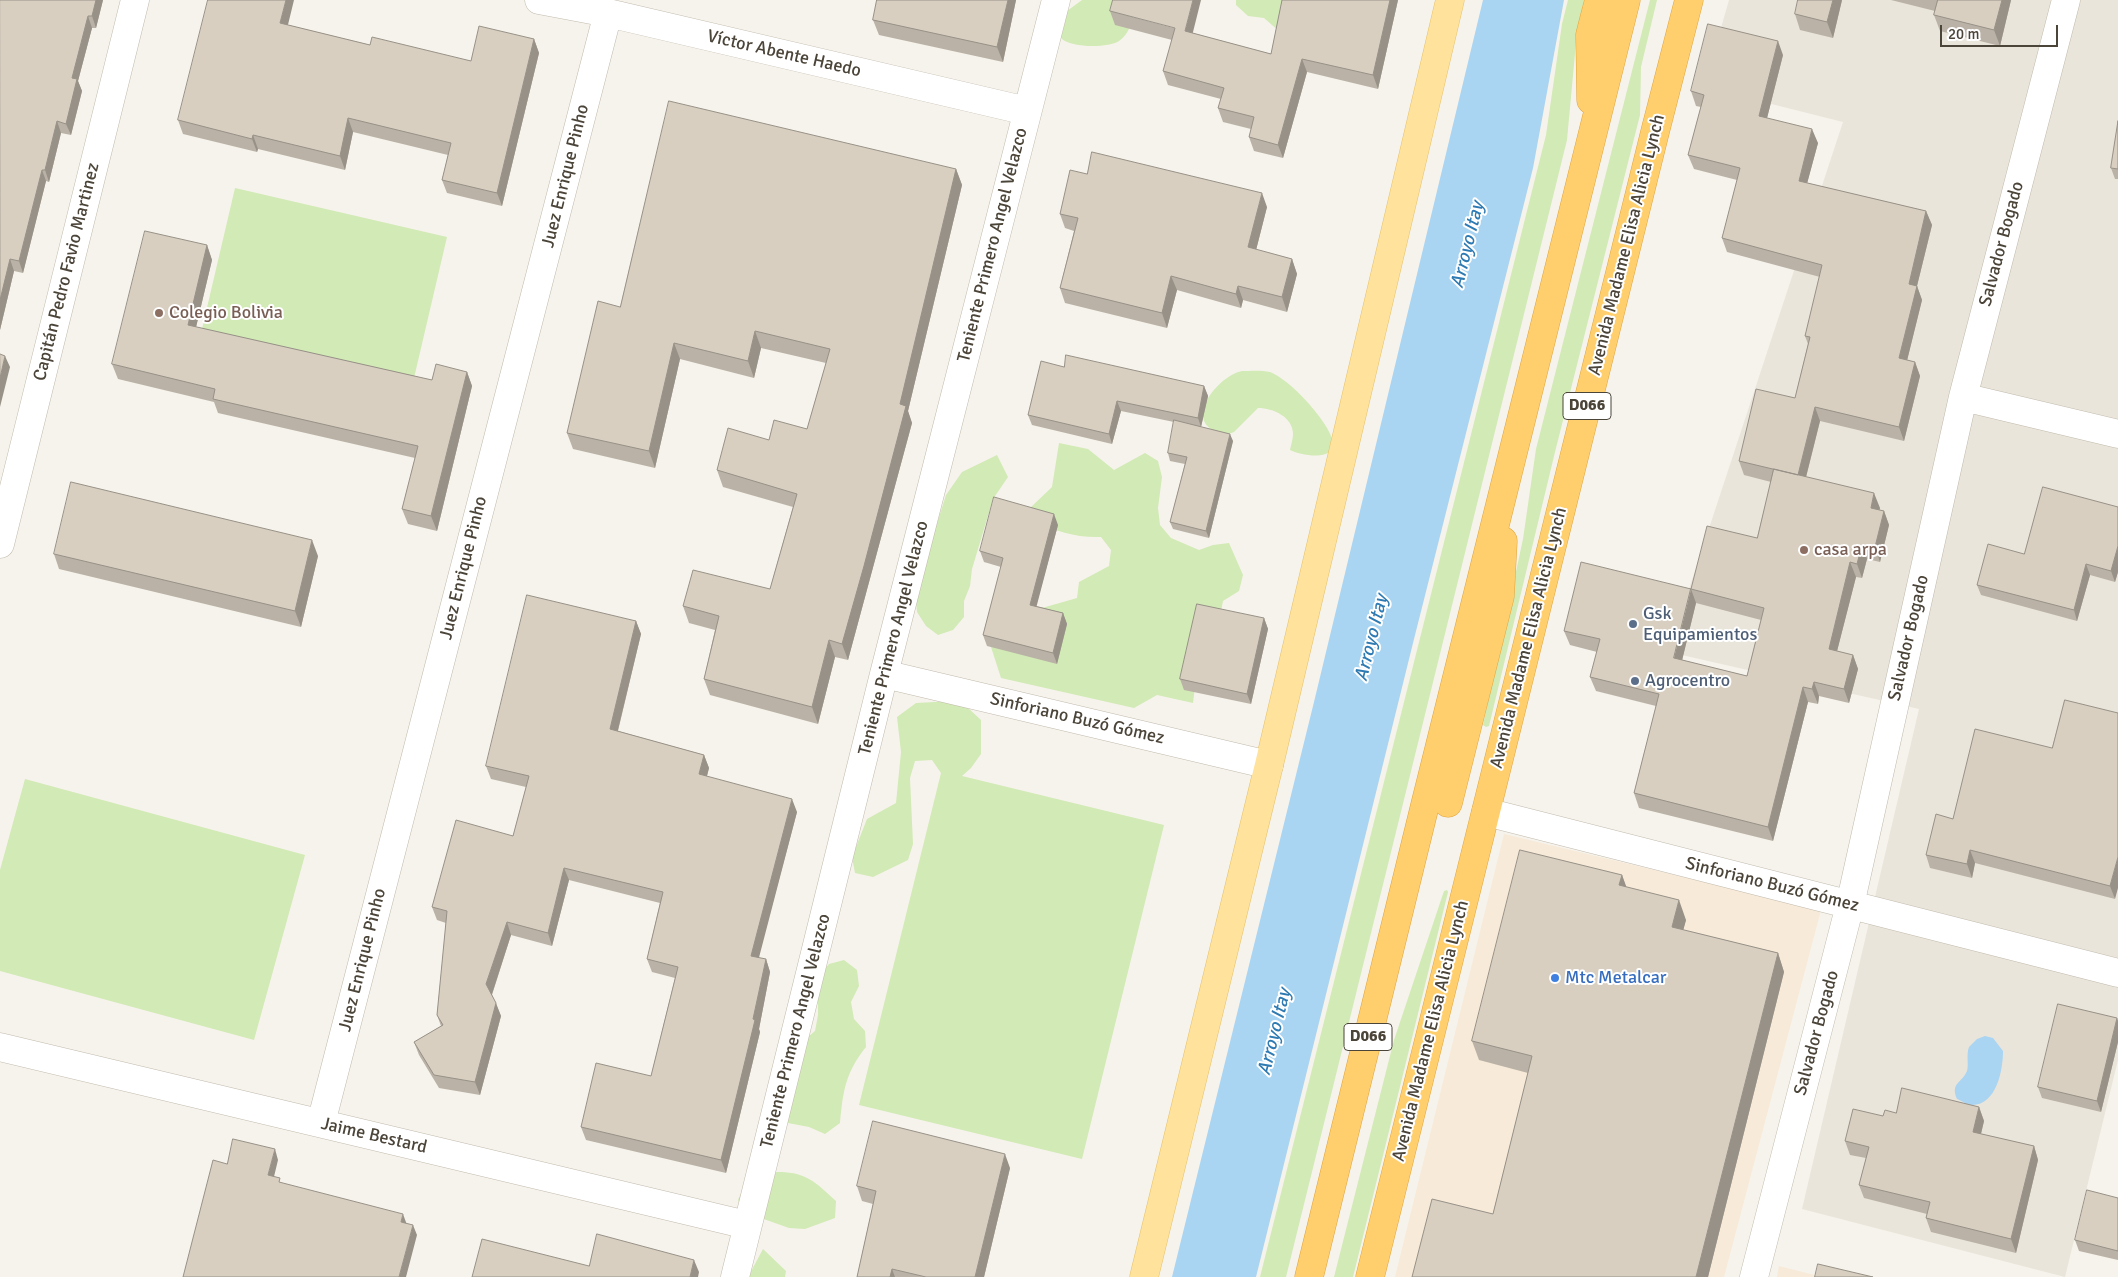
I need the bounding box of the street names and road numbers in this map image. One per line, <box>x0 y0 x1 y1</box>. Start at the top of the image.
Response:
street label: Víctor Abente Haedo <box>705 26 863 82</box>
street label: Juez Enrique Pinho <box>538 102 594 250</box>
street label: Avenida Madame Elisa Alicia Lynch <box>1584 112 1670 378</box>
street label: Teniente Primero Angel Velazco <box>953 126 1033 364</box>
street label: Capitán Pedro Favio Martinez <box>29 161 105 383</box>
street label: Salvador Bogado <box>1975 179 2029 309</box>
road number: D066 <box>1563 392 1611 420</box>
street label: Juez Enrique Pinho <box>436 494 492 642</box>
street label: Avenida Madame Elisa Alicia Lynch <box>1486 505 1572 771</box>
street label: Teniente Primero Angel Velazco <box>854 519 934 757</box>
street label: Salvador Bogado <box>1884 573 1934 703</box>
street label: Sinforiano Buzó Gómez <box>988 688 1166 750</box>
street label: Sinforiano Buzó Gómez <box>1683 853 1861 917</box>
street label: Juez Enrique Pinho <box>335 886 391 1034</box>
street label: Avenida Madame Elisa Alicia Lynch <box>1388 898 1474 1164</box>
street label: Teniente Primero Angel Velazco <box>756 912 836 1150</box>
street label: Salvador Bogado <box>1790 968 1844 1098</box>
road number: D066 <box>1344 1024 1392 1050</box>
street label: Jaime Bestard <box>319 1113 429 1159</box>

